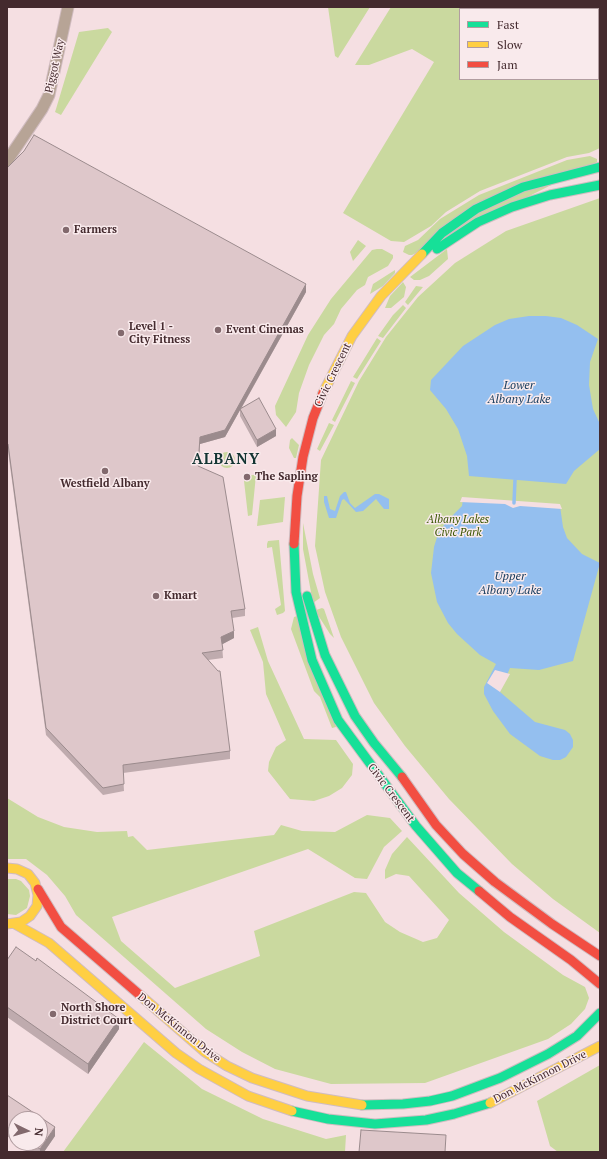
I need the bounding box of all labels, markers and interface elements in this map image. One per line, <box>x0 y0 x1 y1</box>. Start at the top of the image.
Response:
legend <box>459 8 599 80</box>
text: Fast <box>497 17 519 32</box>
text: Slow <box>497 37 522 52</box>
street label: Piggot Way <box>42 38 68 94</box>
text: Jam <box>497 57 518 72</box>
place label: Farmers <box>74 223 117 237</box>
marker: Farmers <box>61 225 71 235</box>
place label: Level 1 - City Fitness <box>129 320 190 346</box>
place label: Event Cinemas <box>226 323 304 337</box>
marker: Event Cinemas <box>213 325 223 335</box>
marker: Level 1 - City Fitness <box>116 328 126 338</box>
street label: Civic Crescent <box>312 341 354 409</box>
water label: Lower Albany Lake <box>487 379 551 407</box>
district label: ALBANY <box>192 451 260 469</box>
marker: Westfield Albany <box>100 466 110 476</box>
place label: The Sapling <box>255 470 318 484</box>
marker: The Sapling <box>242 472 252 482</box>
place label: Westfield Albany <box>60 477 150 491</box>
park label: Albany Lakes Civic Park <box>427 513 489 539</box>
water label: Upper Albany Lake <box>478 570 542 598</box>
place label: Kmart <box>164 589 197 603</box>
marker: Kmart <box>151 591 161 601</box>
street label: Civic Crescent <box>365 761 417 825</box>
street label: Don McKinnon Drive <box>135 991 223 1065</box>
place label: North Shore District Court <box>61 1001 132 1027</box>
marker: North Shore District Court <box>48 1009 58 1019</box>
street label: Don McKinnon Drive <box>491 1048 589 1106</box>
north arrow <box>8 1111 48 1151</box>
text: N <box>32 1127 46 1137</box>

